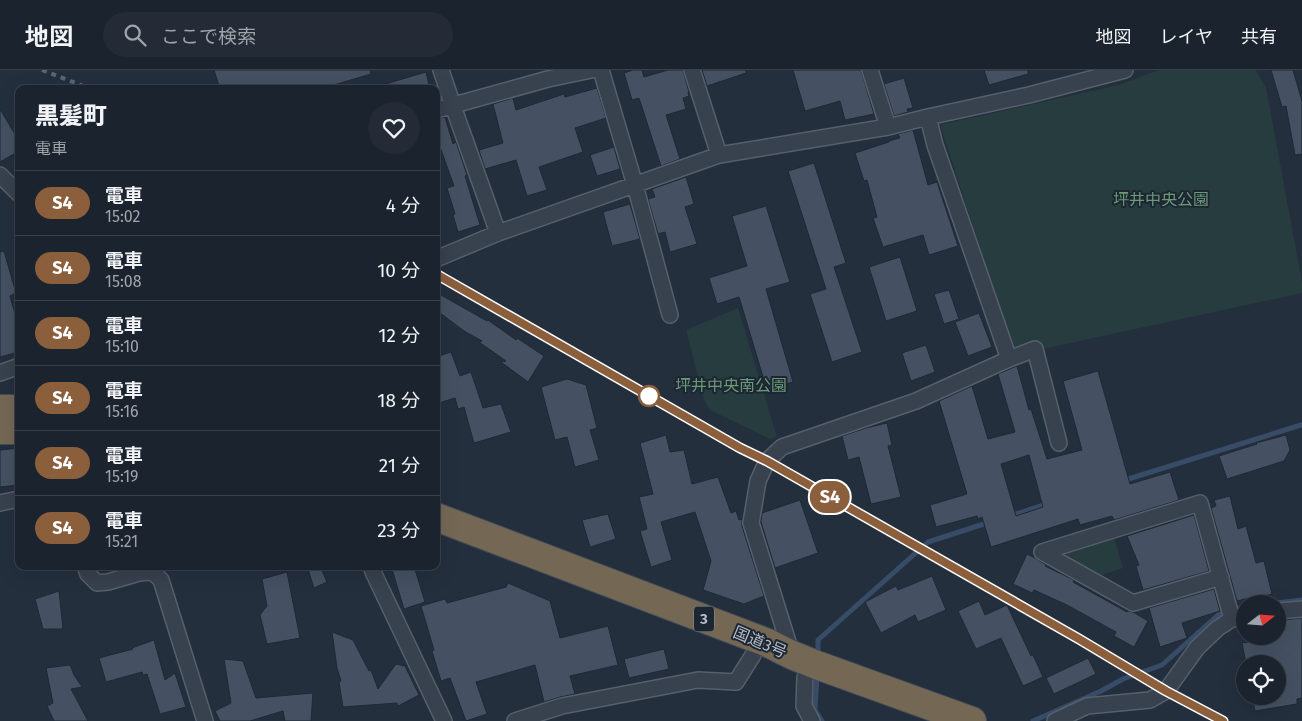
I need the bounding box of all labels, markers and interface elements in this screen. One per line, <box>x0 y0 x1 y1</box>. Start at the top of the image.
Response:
search box <box>103 12 453 57</box>
icon: search <box>121 21 149 49</box>
text: 地図 <box>25 23 73 51</box>
text: ここで検索 <box>161 25 256 48</box>
text: 地図 <box>1096 26 1132 48</box>
text: レイヤ <box>1160 26 1213 48</box>
text: 共有 <box>1241 26 1277 48</box>
text: 黒髪町 <box>35 102 107 130</box>
button: heart <box>368 102 420 154</box>
text: 電車 <box>35 139 67 158</box>
text: 電車 <box>105 184 143 207</box>
park label: 坪井中央公園 <box>1113 190 1209 209</box>
text: S4 <box>52 192 73 214</box>
text: 4 分 <box>386 194 420 217</box>
text: 15:02 <box>105 207 140 226</box>
text: 電車 <box>105 249 143 272</box>
text: S4 <box>52 257 73 279</box>
text: 10 分 <box>377 259 420 282</box>
text: 15:08 <box>105 272 142 291</box>
text: 電車 <box>105 314 143 337</box>
text: S4 <box>52 322 73 344</box>
text: 12 分 <box>378 324 420 347</box>
text: 15:10 <box>105 337 139 356</box>
park label: 坪井中央南公園 <box>675 376 787 395</box>
text: 電車 <box>105 379 143 402</box>
unlabelled marker <box>638 385 660 407</box>
text: S4 <box>52 387 73 409</box>
text: 18 分 <box>377 389 420 412</box>
text: 15:16 <box>105 402 139 421</box>
text: 電車 <box>105 444 143 467</box>
text: S4 <box>52 452 73 474</box>
text: 21 分 <box>379 454 420 477</box>
text: 15:19 <box>105 467 138 486</box>
line badge: S4 <box>808 481 852 513</box>
text: S4 <box>820 486 840 508</box>
text: 電車 <box>105 509 143 532</box>
text: S4 <box>52 517 73 539</box>
text: 23 分 <box>377 519 420 542</box>
text: 15:21 <box>105 532 138 551</box>
north arrow <box>1236 595 1286 645</box>
map controls <box>1236 595 1286 705</box>
road number: 3 <box>694 606 714 632</box>
street label: 国道3号 <box>731 622 789 662</box>
button: locate <box>1236 655 1286 705</box>

